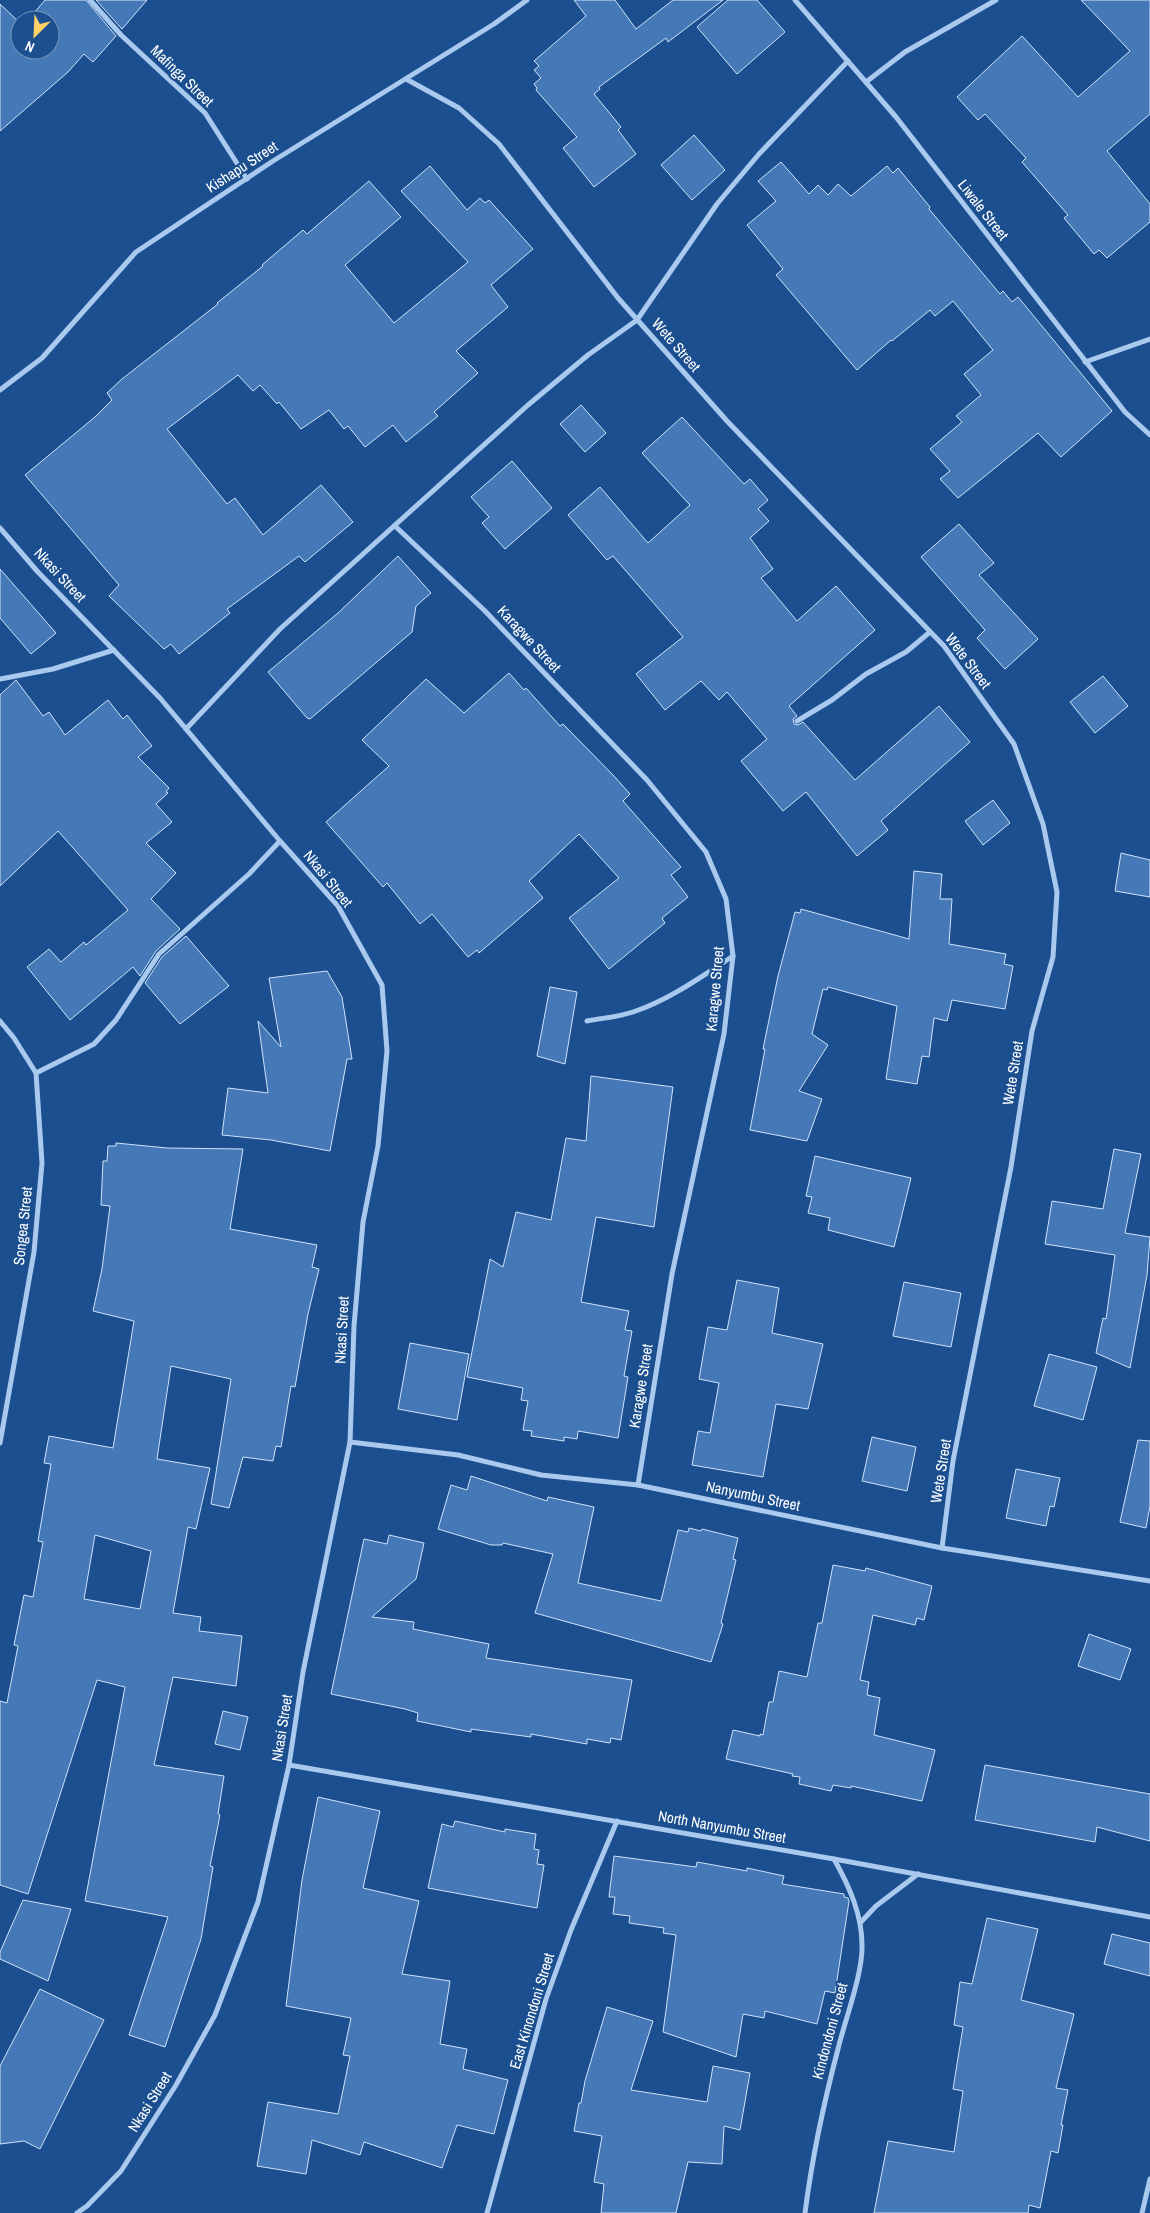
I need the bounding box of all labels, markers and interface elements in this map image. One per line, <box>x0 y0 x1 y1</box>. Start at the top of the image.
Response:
north arrow <box>10 10 60 60</box>
text: N <box>22 37 37 57</box>
street label: Mafinga Street <box>146 40 219 112</box>
street label: Kishapu Street <box>202 135 282 198</box>
street label: Liwale Street <box>953 175 1014 245</box>
street label: Wete Street <box>647 313 706 376</box>
street label: Nkasi Street <box>30 543 92 607</box>
street label: Karagwe Street <box>493 600 566 677</box>
street label: Wete Street <box>941 629 997 693</box>
street label: Nkasi Street <box>299 846 358 912</box>
street label: Karagwe Street <box>700 945 729 1032</box>
street label: Wete Street <box>997 1039 1028 1107</box>
street label: Songea Street <box>8 1185 37 1266</box>
street label: Nkasi Street <box>329 1295 354 1364</box>
street label: Karagwe Street <box>624 1342 658 1429</box>
street label: Wete Street <box>925 1437 956 1505</box>
street label: Nanyumbu Street <box>704 1475 803 1516</box>
street label: Nkasi Street <box>266 1692 297 1763</box>
street label: North Nanyumbu Street <box>657 1805 788 1848</box>
street label: East Kinondoni Street <box>504 1950 559 2071</box>
street label: Kindondoni Street <box>807 1980 853 2081</box>
street label: Nkasi Street <box>123 2067 177 2136</box>

